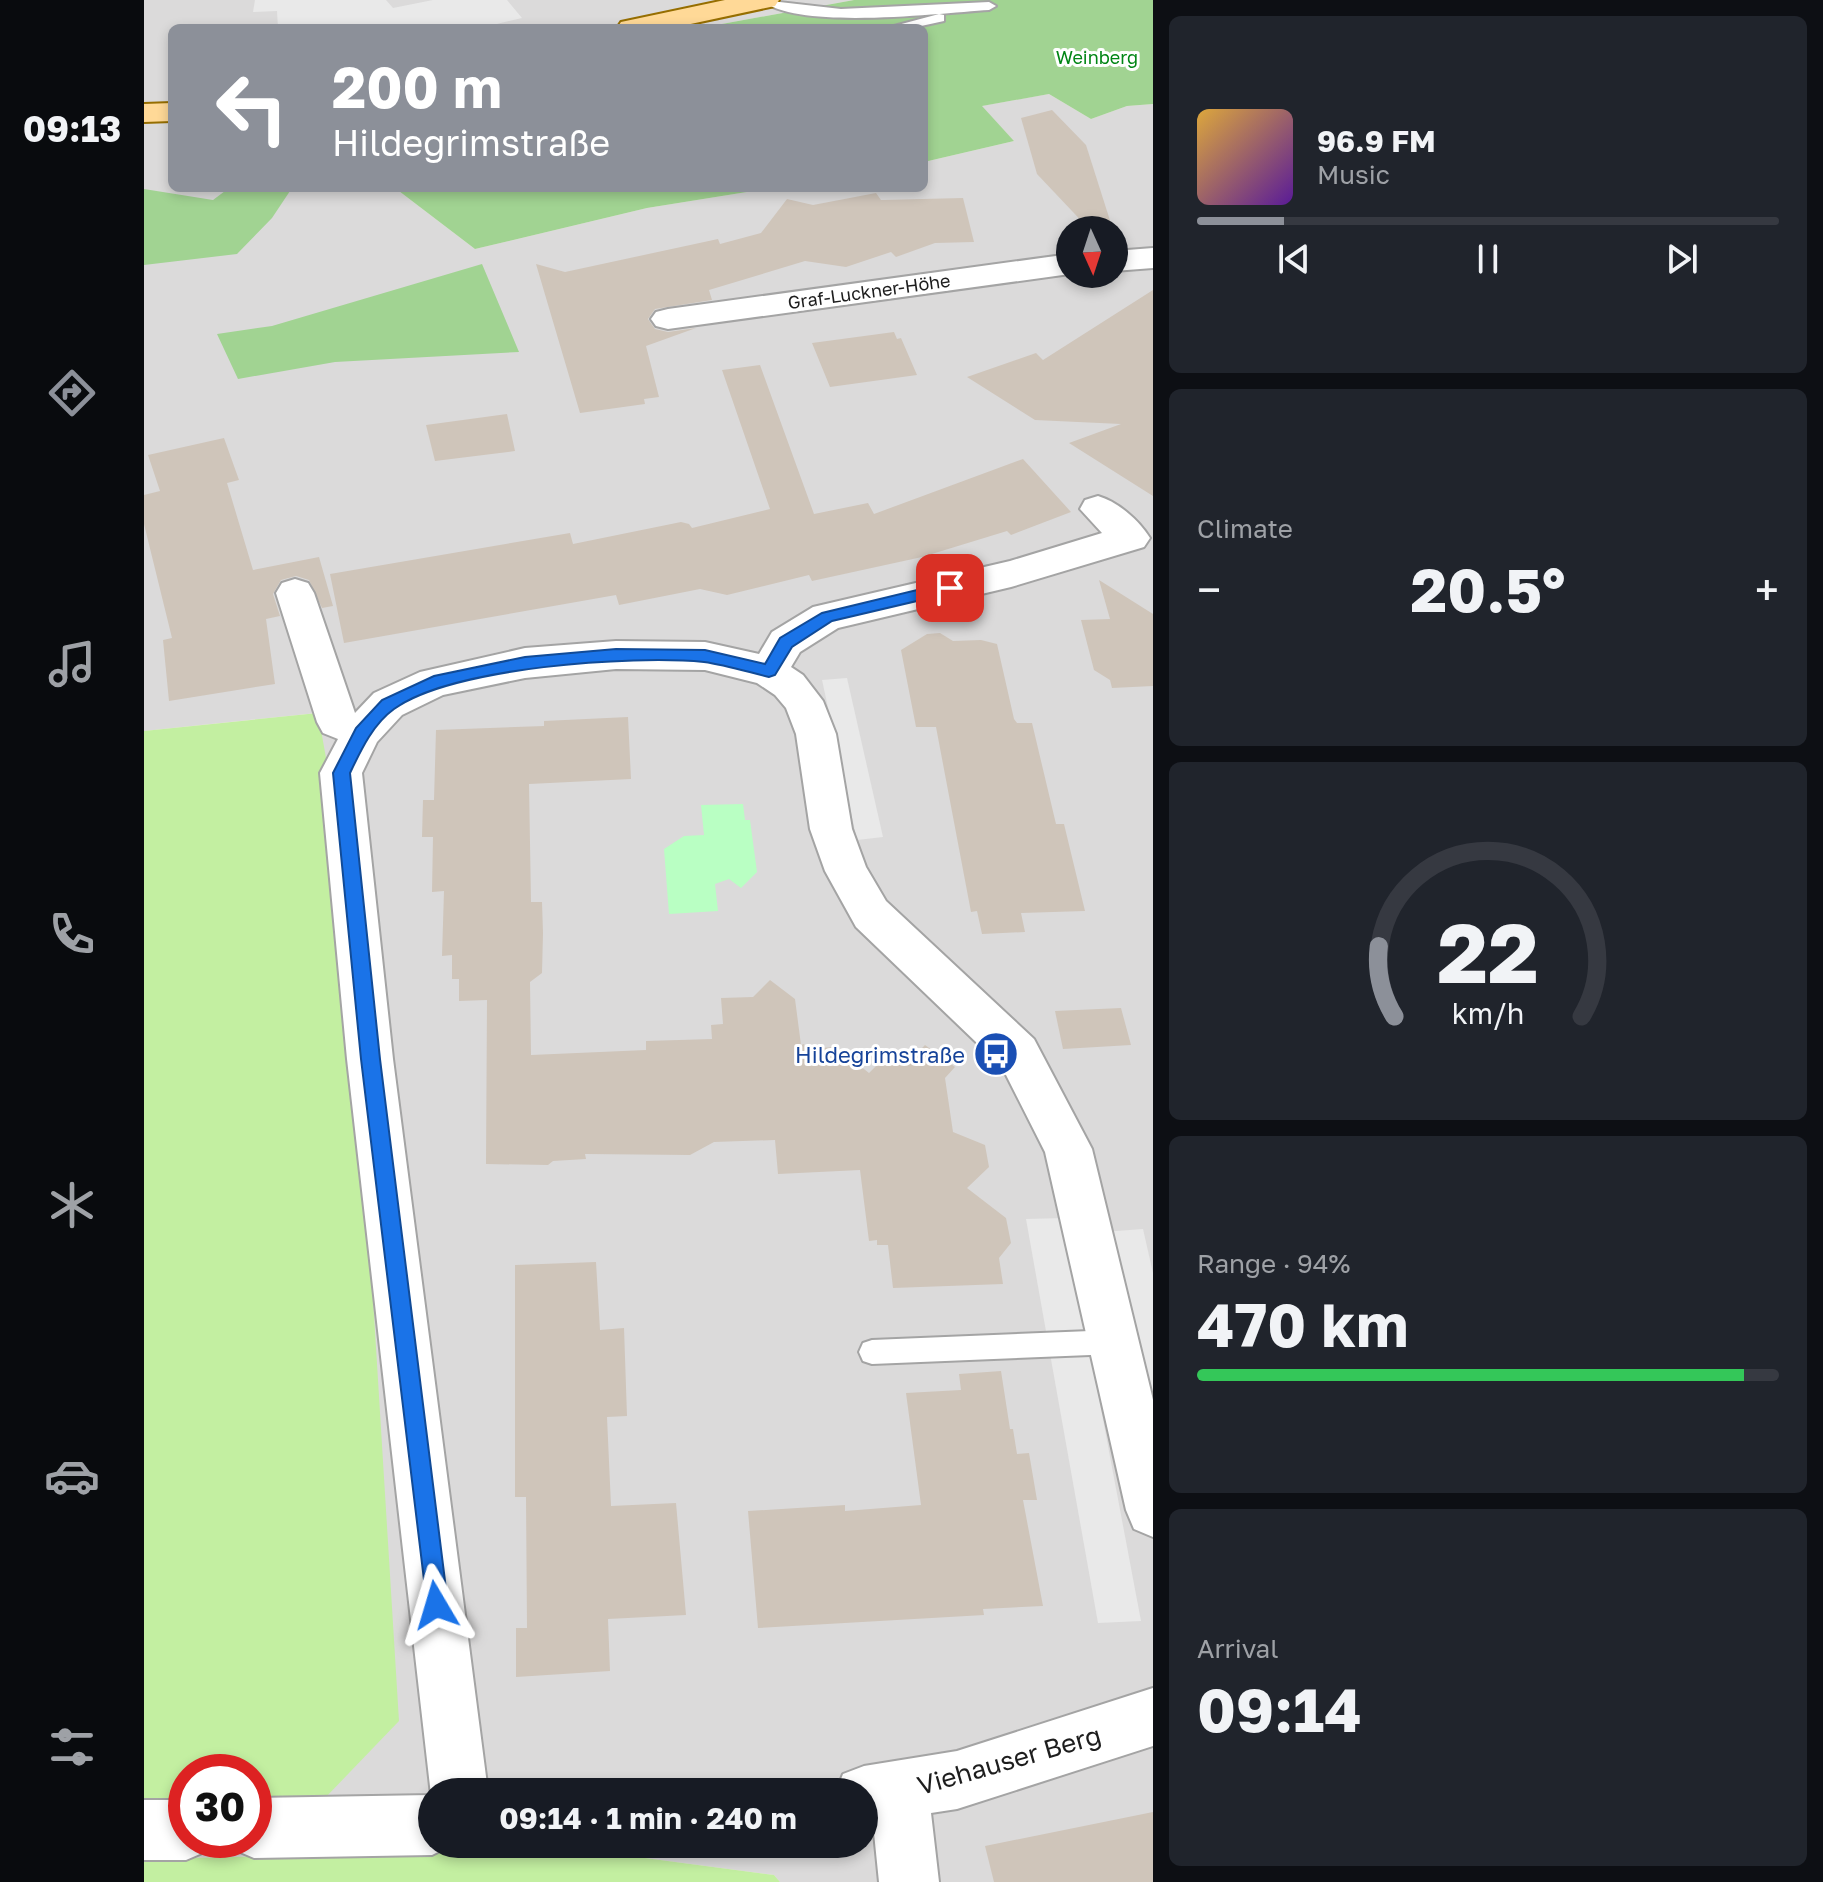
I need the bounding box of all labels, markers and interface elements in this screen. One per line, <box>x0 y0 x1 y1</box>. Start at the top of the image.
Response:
park label: Weinberg <box>1056 46 1138 68</box>
text: 200 m <box>332 53 502 120</box>
icon: left <box>200 56 304 160</box>
text: 09:13 <box>23 107 121 150</box>
text: Hildegrimstraße <box>332 121 610 164</box>
text: 96.9 FM <box>1317 123 1436 159</box>
text: Music <box>1317 159 1390 190</box>
north arrow <box>1056 216 1128 288</box>
map controls <box>1056 216 1128 288</box>
icon: previous <box>1272 237 1316 281</box>
icon: pause <box>1466 237 1510 281</box>
icon: next <box>1660 237 1704 281</box>
street label: Graf-Luckner-Höhe <box>786 269 952 313</box>
icon: directions <box>44 365 100 421</box>
text: Climate <box>1197 513 1293 544</box>
text: 20.5° <box>1411 553 1565 625</box>
pin <box>916 554 984 622</box>
text: − <box>1197 563 1221 616</box>
text: + <box>1755 563 1779 616</box>
icon: arrive <box>928 566 972 610</box>
icon: music <box>44 636 100 692</box>
text: 22 <box>1437 901 1539 1001</box>
icon: phone <box>44 906 100 962</box>
text: km/h <box>1452 996 1524 1030</box>
bus stop icon: Hildegrimstraße <box>972 1030 1020 1078</box>
place label: Hildegrimstraße <box>795 1041 965 1068</box>
icon: climate <box>44 1177 100 1233</box>
text: Range · 94% <box>1197 1248 1350 1279</box>
text: 470 km <box>1197 1288 1409 1360</box>
icon: car <box>44 1448 100 1504</box>
position arrow <box>394 1563 478 1647</box>
text: Arrival <box>1197 1633 1278 1664</box>
text: 09:14 <box>1197 1673 1362 1745</box>
icon: filters <box>44 1719 100 1775</box>
street label: Viehauser Berg <box>914 1719 1104 1801</box>
speed limit sign: 30 <box>168 1754 272 1858</box>
text: 09:14 · 1 min · 240 m <box>499 1800 797 1836</box>

